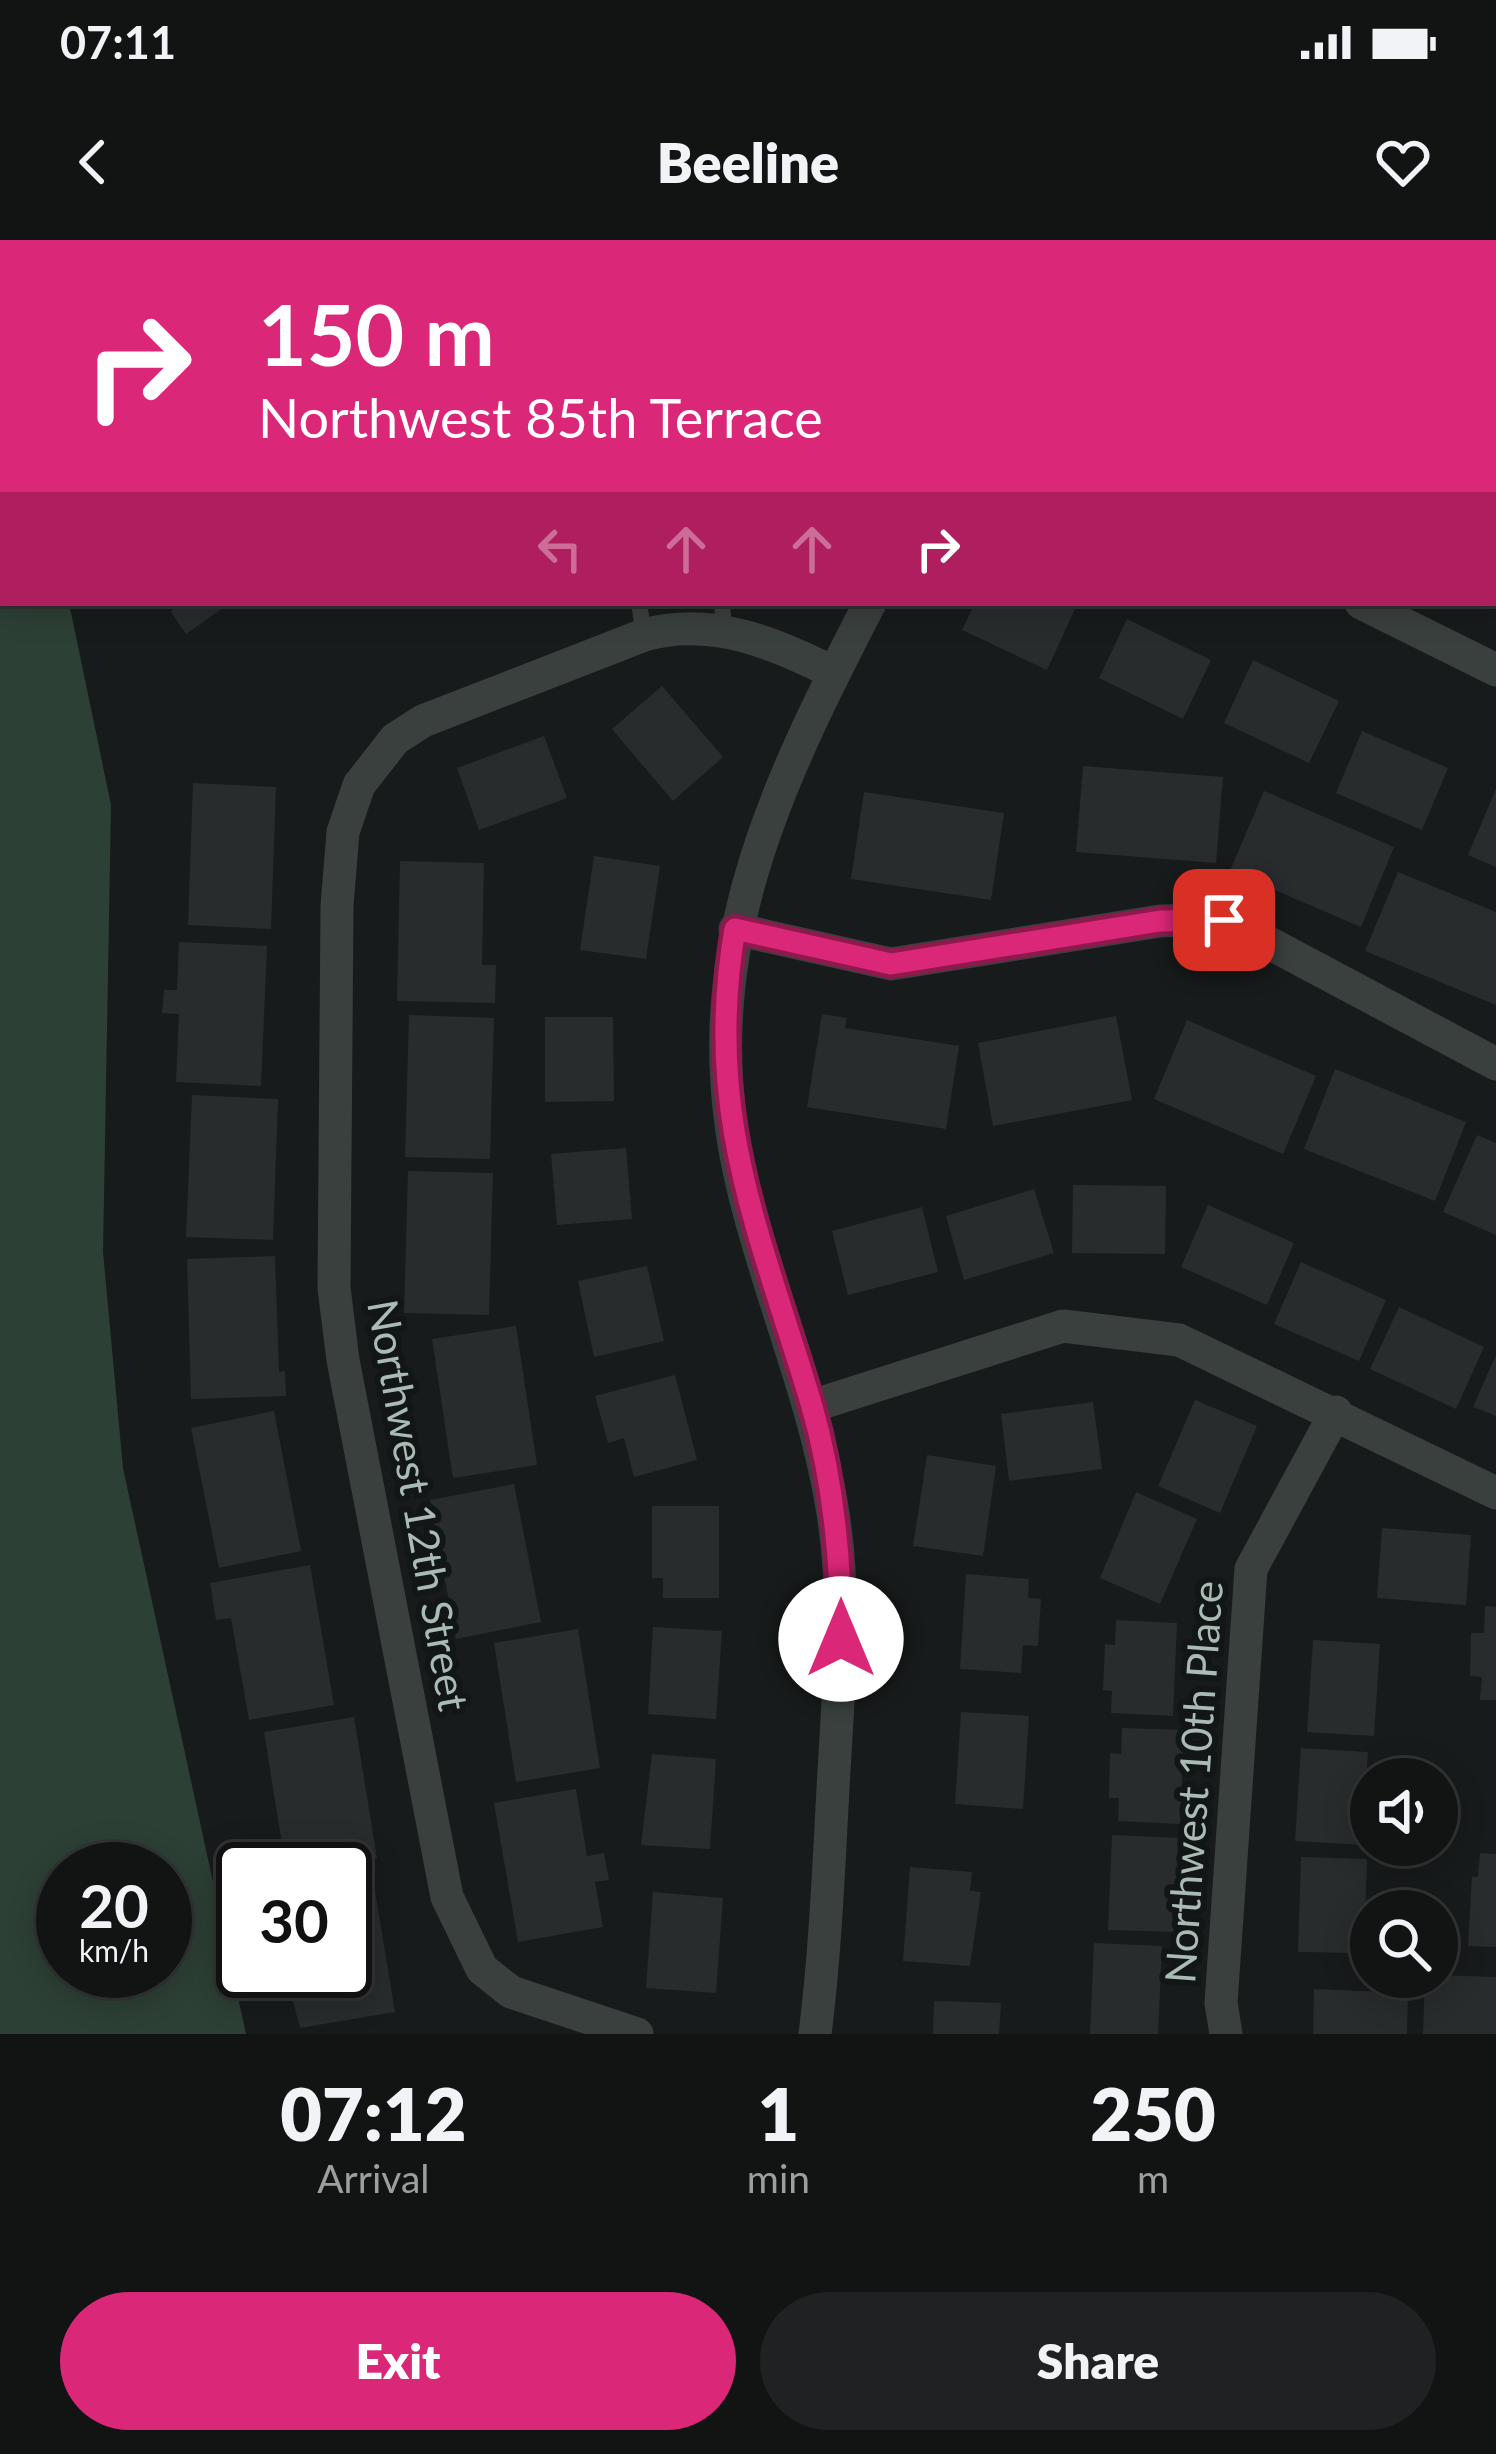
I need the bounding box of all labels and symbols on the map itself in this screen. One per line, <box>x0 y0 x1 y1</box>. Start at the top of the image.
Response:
pin <box>1173 869 1275 971</box>
street label: Northwest 12th Street <box>358 1296 480 1714</box>
position arrow <box>778 1576 904 1702</box>
street label: Northwest 10th Place <box>1154 1579 1232 1985</box>
speed limit sign: 30 <box>216 1842 372 1998</box>

